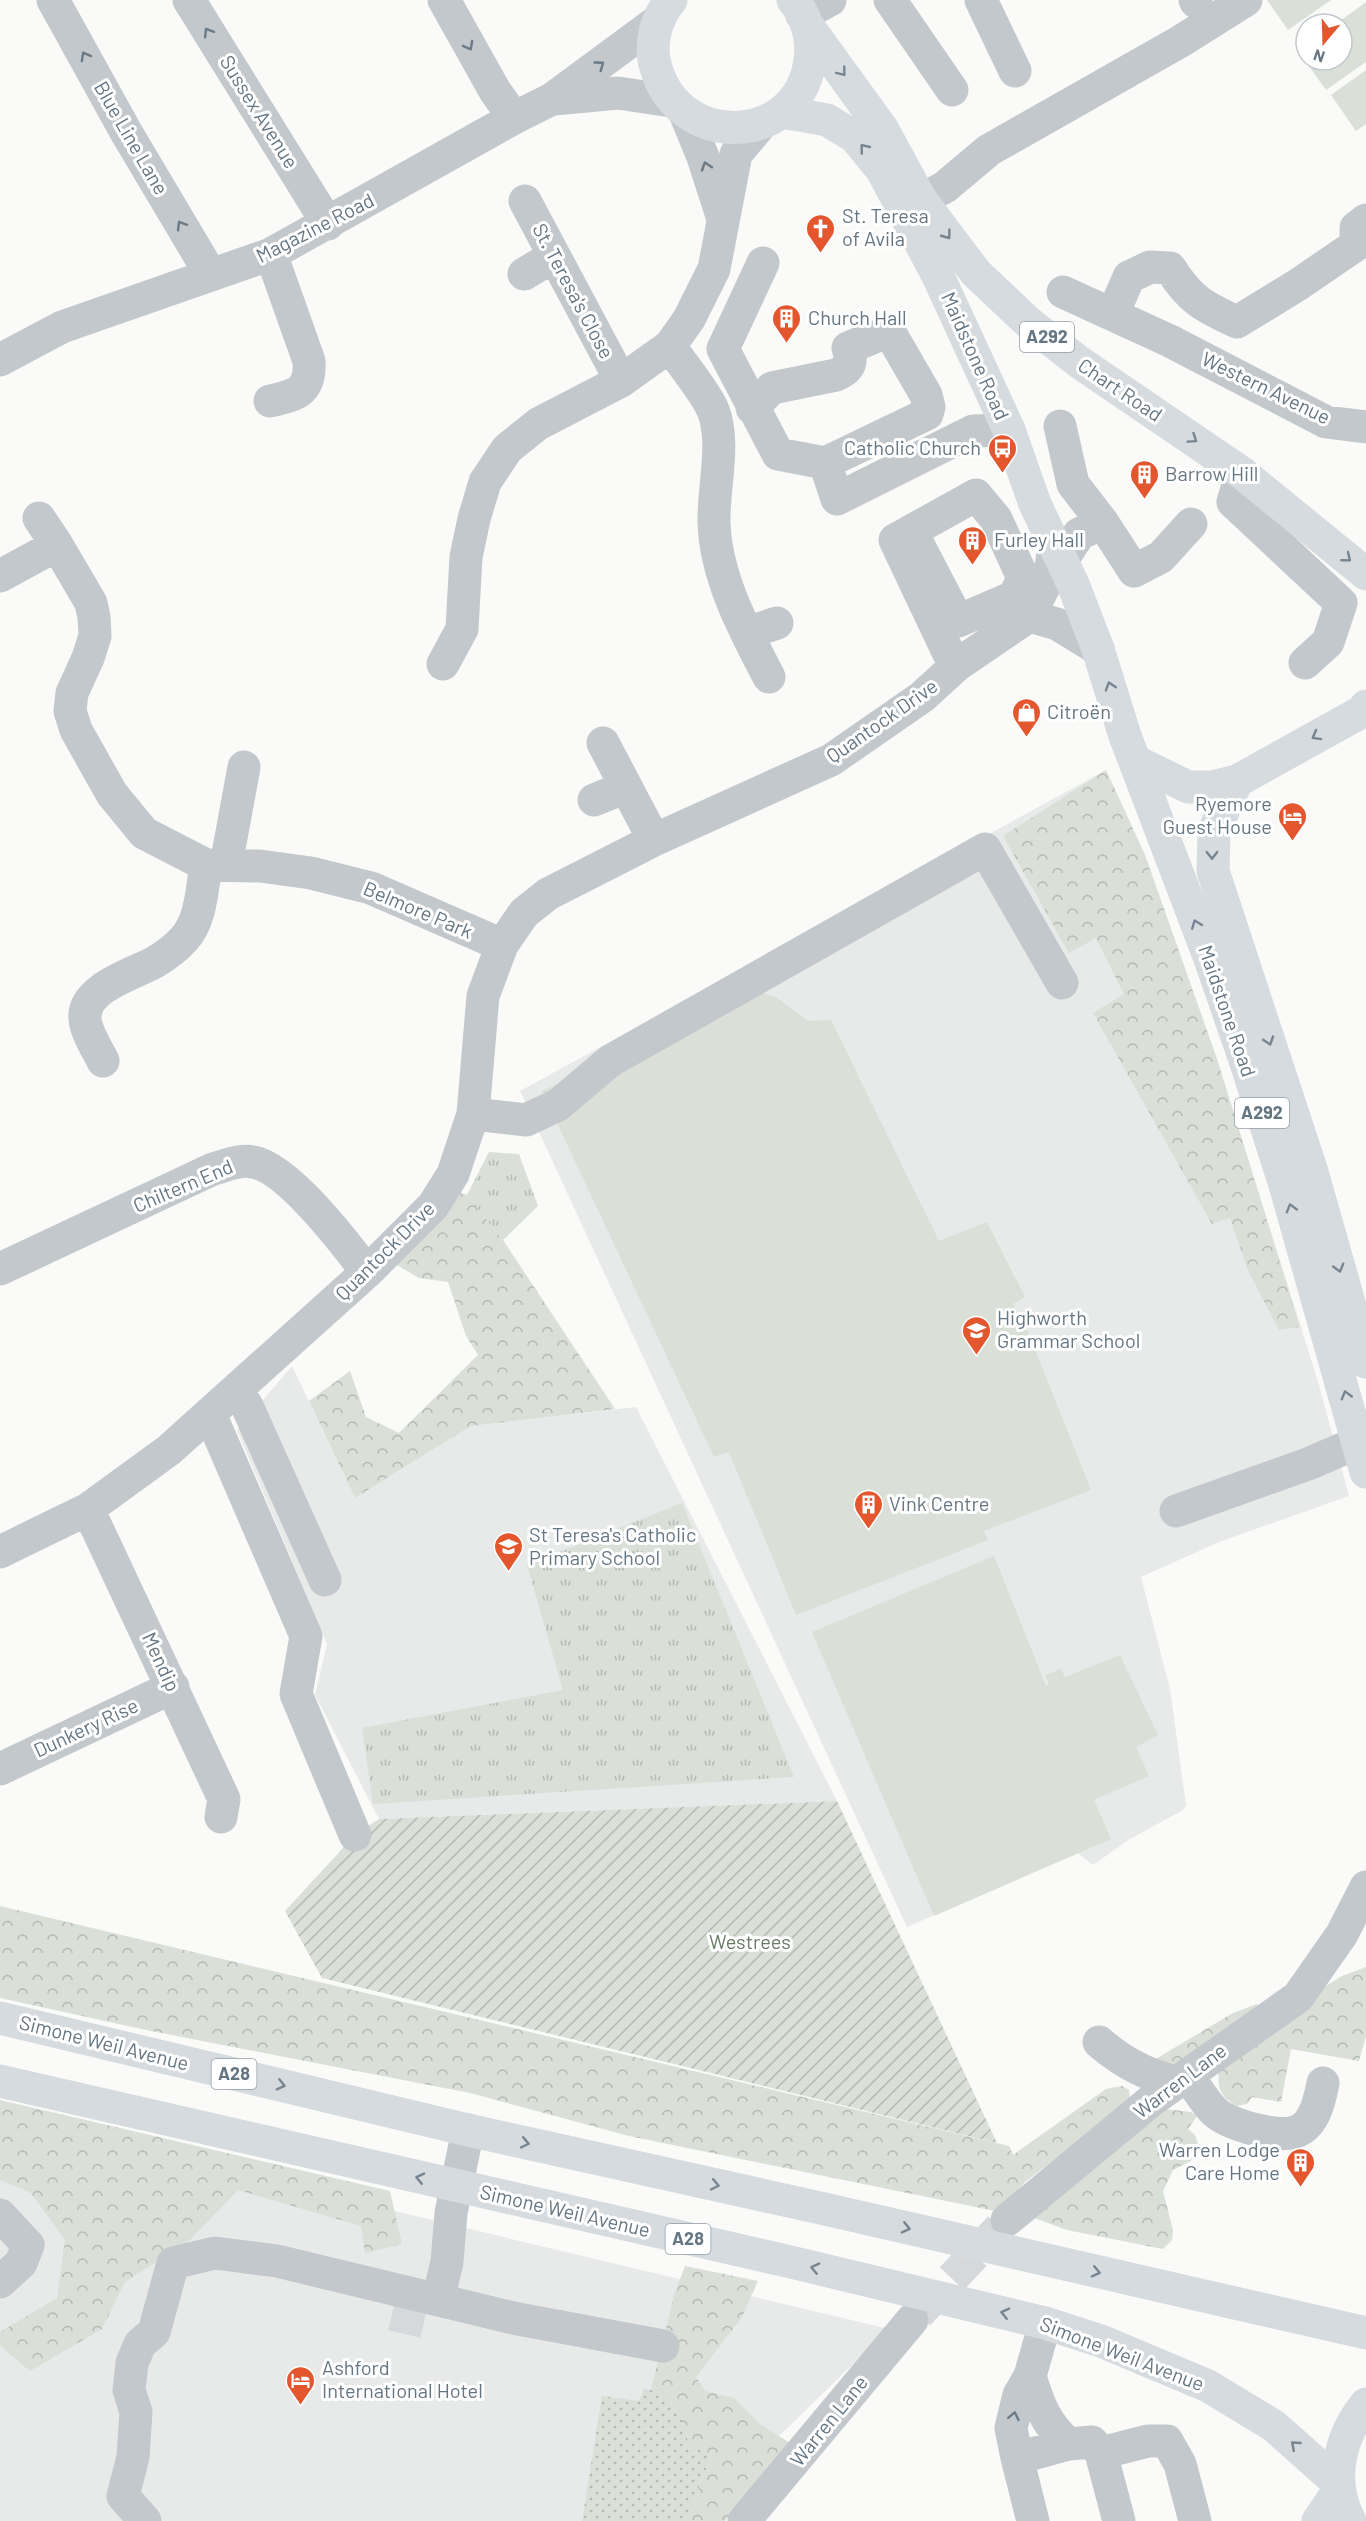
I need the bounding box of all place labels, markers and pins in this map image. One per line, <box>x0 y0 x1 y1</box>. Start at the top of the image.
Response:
place label: St. Teresa of Avila <box>842 203 929 250</box>
church icon: St. Teresa of Avila <box>805 212 837 254</box>
building icon: Church Hall <box>771 302 803 344</box>
place label: Church Hall <box>808 305 907 329</box>
bus stop icon: Catholic Church <box>986 432 1018 474</box>
place label: Catholic Church <box>844 435 981 459</box>
building icon: Barrow Hill <box>1128 458 1160 500</box>
place label: Barrow Hill <box>1165 461 1258 485</box>
building icon: Furley Hall <box>957 524 989 566</box>
place label: Furley Hall <box>994 527 1084 551</box>
shop icon: Citroën <box>1010 696 1042 738</box>
place label: Citroën <box>1047 699 1111 723</box>
place label: Ryemore Guest House <box>1163 791 1272 838</box>
hotel icon: Ryemore Guest House <box>1277 800 1309 842</box>
place label: Highworth Grammar School <box>997 1305 1140 1352</box>
school or university icon: Highworth Grammar School <box>960 1314 992 1356</box>
building icon: Vink Centre <box>852 1488 884 1530</box>
place label: Vink Centre <box>889 1491 989 1515</box>
place label: St Teresa's Catholic Primary School <box>529 1522 696 1569</box>
school or university icon: St Teresa's Catholic Primary School <box>492 1530 524 1572</box>
place label: Warren Lodge Care Home <box>1159 2137 1280 2184</box>
building icon: Warren Lodge Care Home <box>1285 2146 1317 2188</box>
place label: Ashford International Hotel <box>322 2355 483 2402</box>
hotel icon: Ashford International Hotel <box>285 2364 317 2406</box>

